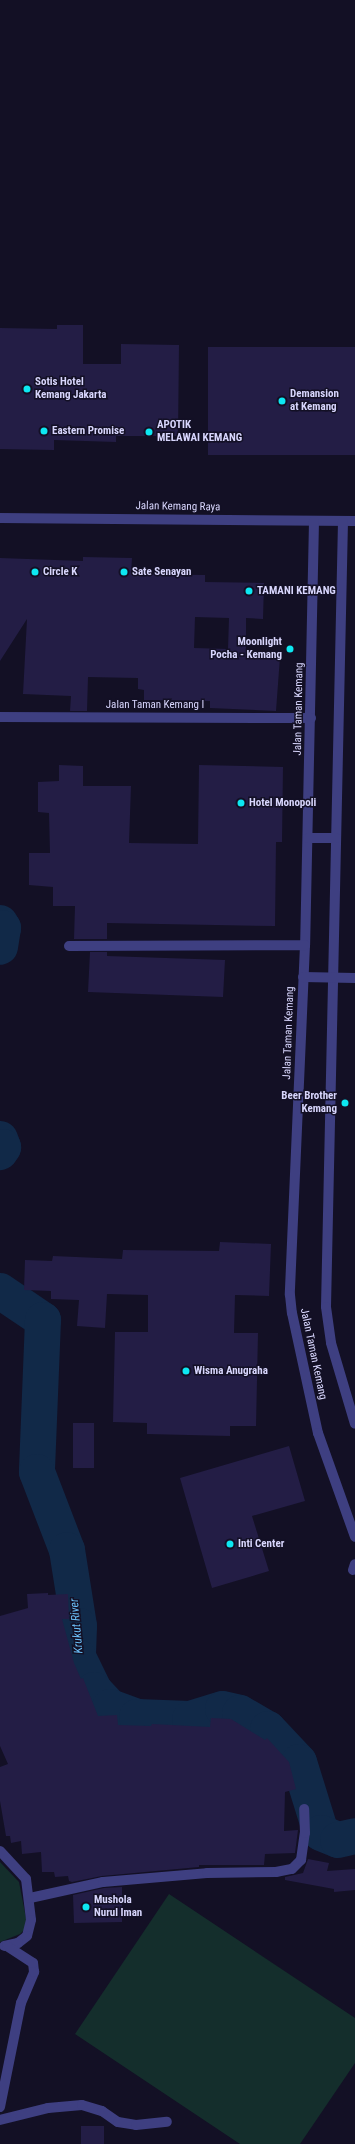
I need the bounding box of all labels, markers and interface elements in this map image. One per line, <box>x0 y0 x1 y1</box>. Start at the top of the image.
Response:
place label: Sotis Hotel Kemang Jakarta <box>35 376 107 402</box>
marker: Sotis Hotel Kemang Jakarta <box>22 384 32 394</box>
place label: Demansion at Kemang <box>290 388 339 414</box>
marker: Demansion at Kemang <box>277 396 287 406</box>
place label: APOTIK MELAWAI KEMANG <box>157 419 242 445</box>
place label: Eastern Promise <box>52 424 124 438</box>
marker: Eastern Promise <box>39 426 49 436</box>
marker: APOTIK MELAWAI KEMANG <box>144 427 154 437</box>
street label: Jalan Kemang Raya <box>135 500 221 514</box>
place label: Circle K <box>43 565 77 579</box>
place label: Sate Senayan <box>132 565 191 579</box>
marker: Circle K <box>30 567 40 577</box>
marker: Sate Senayan <box>119 567 129 577</box>
place label: TAMANI KEMANG <box>257 584 336 598</box>
marker: TAMANI KEMANG <box>244 586 254 596</box>
place label: Moonlight Pocha - Kemang <box>210 636 282 662</box>
marker: Moonlight Pocha - Kemang <box>285 644 295 654</box>
street label: Jalan Taman Kemang <box>292 662 306 756</box>
street label: Jalan Taman Kemang I <box>106 698 204 712</box>
place label: Hotel Monopoli <box>249 796 316 810</box>
marker: Hotel Monopoli <box>236 798 246 808</box>
street label: Jalan Taman Kemang <box>281 986 297 1080</box>
place label: Beer Brother Kemang <box>281 1090 337 1116</box>
marker: Beer Brother Kemang <box>340 1098 350 1108</box>
street label: Jalan Taman Kemang <box>297 1307 329 1401</box>
place label: Wisma Anugraha <box>194 1364 268 1378</box>
marker: Wisma Anugraha <box>181 1366 191 1376</box>
place label: Inti Center <box>238 1537 284 1551</box>
marker: Inti Center <box>225 1539 235 1549</box>
water label: Krukut River <box>67 1598 87 1654</box>
place label: Mushola Nurul Iman <box>94 1894 142 1920</box>
marker: Mushola Nurul Iman <box>81 1902 91 1912</box>

